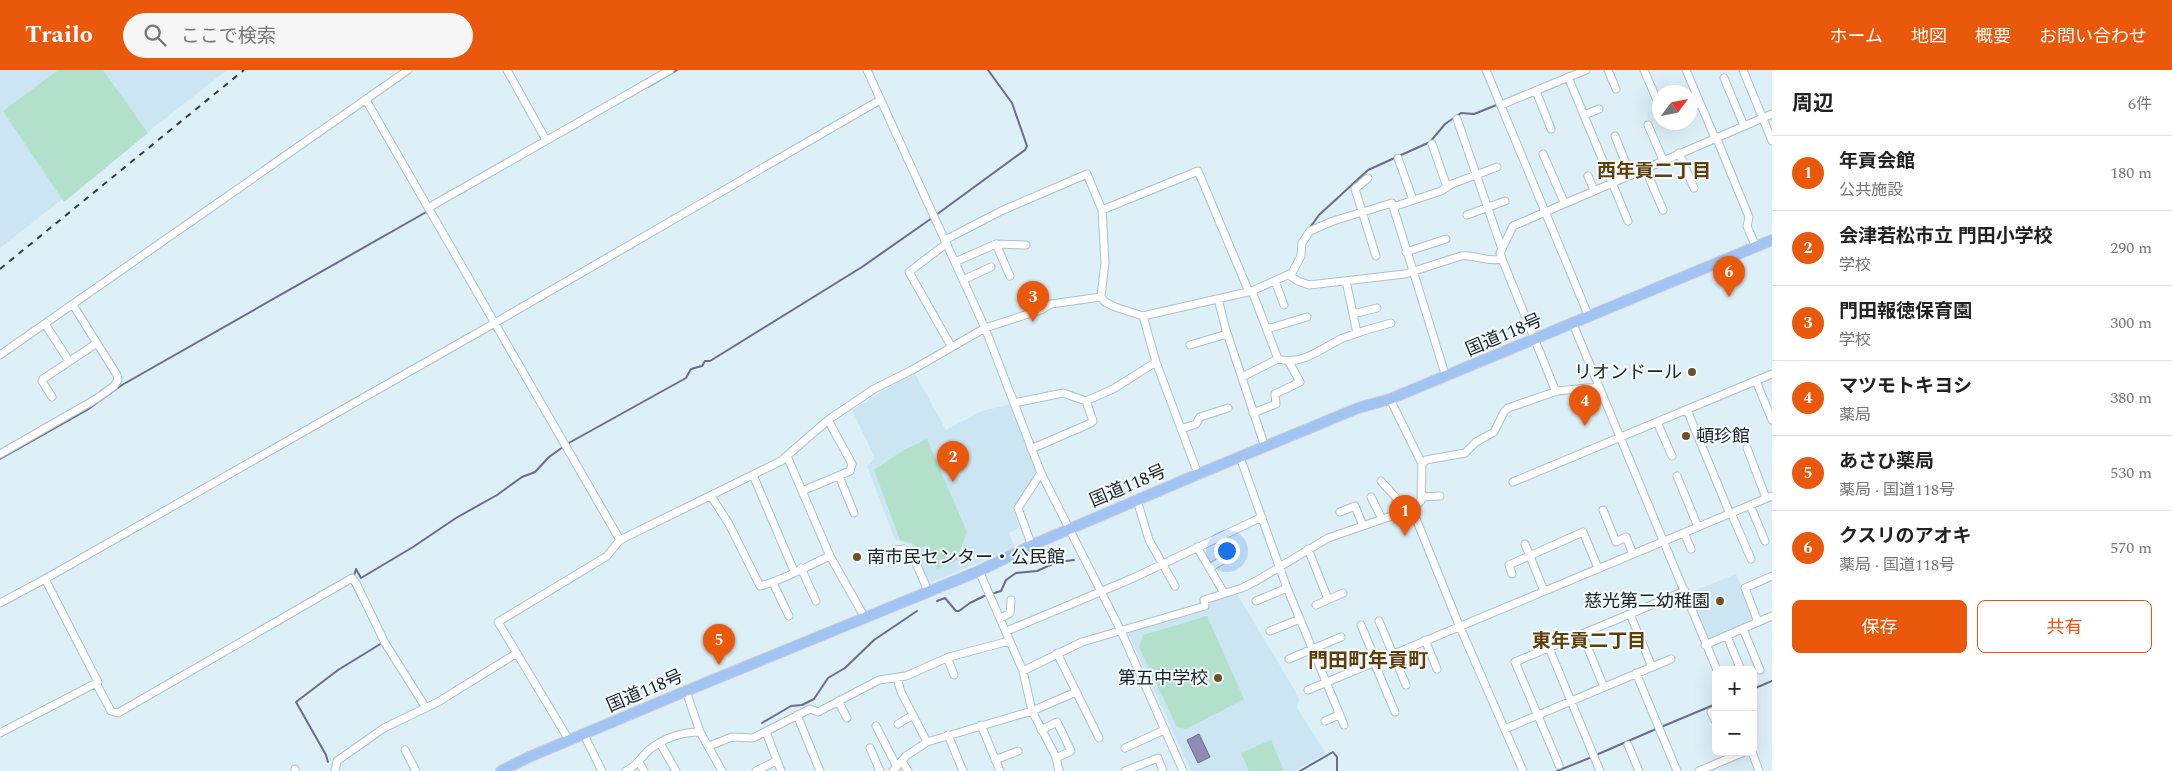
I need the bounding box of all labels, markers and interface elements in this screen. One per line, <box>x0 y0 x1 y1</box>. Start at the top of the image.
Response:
search box <box>123 13 473 58</box>
text: Trailo <box>25 17 93 53</box>
icon: search <box>141 21 169 49</box>
text: ここで検索 <box>181 22 276 51</box>
text: ホーム <box>1830 23 1883 50</box>
text: 地図 <box>1911 23 1947 50</box>
text: 概要 <box>1975 23 2011 50</box>
text: お問い合わせ <box>2039 23 2147 50</box>
north arrow <box>1652 85 1697 130</box>
text: 周辺 <box>1792 88 1834 120</box>
text: 6件 <box>2128 92 2152 116</box>
text: 年貢会館 <box>1839 147 1915 176</box>
district label: 西年貢二丁目 <box>1597 157 1711 186</box>
text: 1 <box>1804 161 1812 185</box>
text: 180 m <box>2110 161 2152 185</box>
text: 公共施設 <box>1839 178 1903 202</box>
text: 会津若松市立 門田小学校 <box>1839 222 2053 251</box>
text: 2 <box>1804 236 1812 260</box>
text: 290 m <box>2110 236 2152 260</box>
text: 学校 <box>1839 253 1871 277</box>
pin: 6 <box>1713 256 1745 297</box>
pin: 3 <box>1017 281 1049 322</box>
text: 門田報徳保育園 <box>1839 297 1972 326</box>
street label: 国道118号 <box>1461 307 1547 363</box>
text: 3 <box>1804 311 1812 335</box>
text: 300 m <box>2110 311 2152 335</box>
text: 学校 <box>1839 328 1871 352</box>
place label: リオンドール <box>1574 359 1682 386</box>
marker: リオンドール <box>1686 366 1698 378</box>
text: マツモトキヨシ <box>1839 372 1972 401</box>
pin: 4 <box>1569 385 1601 426</box>
text: 4 <box>1804 386 1812 410</box>
text: 380 m <box>2110 386 2152 410</box>
text: 薬局 <box>1839 403 1871 427</box>
place label: 頓珍館 <box>1696 423 1750 450</box>
marker: 頓珍館 <box>1680 430 1692 442</box>
pin: 2 <box>937 441 969 482</box>
text: あさひ薬局 <box>1839 447 1934 476</box>
street label: 国道118号 <box>1085 458 1171 514</box>
text: 5 <box>1804 461 1812 485</box>
text: 530 m <box>2110 461 2152 485</box>
text: 薬局 · 国道118号 <box>1839 478 1955 502</box>
pin: 1 <box>1389 495 1421 536</box>
text: クスリのアオキ <box>1839 522 1971 551</box>
text: 6 <box>1804 536 1812 560</box>
text: 570 m <box>2110 536 2152 560</box>
your location <box>1214 538 1240 564</box>
place label: 南市民センター・公民館 <box>867 544 1065 571</box>
marker: 南市民センター・公民館 <box>851 551 863 563</box>
text: 薬局 · 国道118号 <box>1839 553 1955 577</box>
place label: 慈光第二幼稚園 <box>1584 588 1710 615</box>
marker: 慈光第二幼稚園 <box>1714 595 1726 607</box>
button: 保存 <box>1792 600 1967 653</box>
button: 共有 <box>1977 600 2152 653</box>
pin: 5 <box>703 624 735 665</box>
district label: 東年貢二丁目 <box>1532 627 1646 656</box>
district label: 門田町年貢町 <box>1308 646 1428 676</box>
street label: 国道118号 <box>602 663 688 719</box>
place label: 第五中学校 <box>1118 665 1208 692</box>
map controls <box>1712 666 1757 756</box>
button: + <box>1712 666 1757 711</box>
marker: 第五中学校 <box>1212 672 1224 684</box>
button: − <box>1712 711 1757 756</box>

